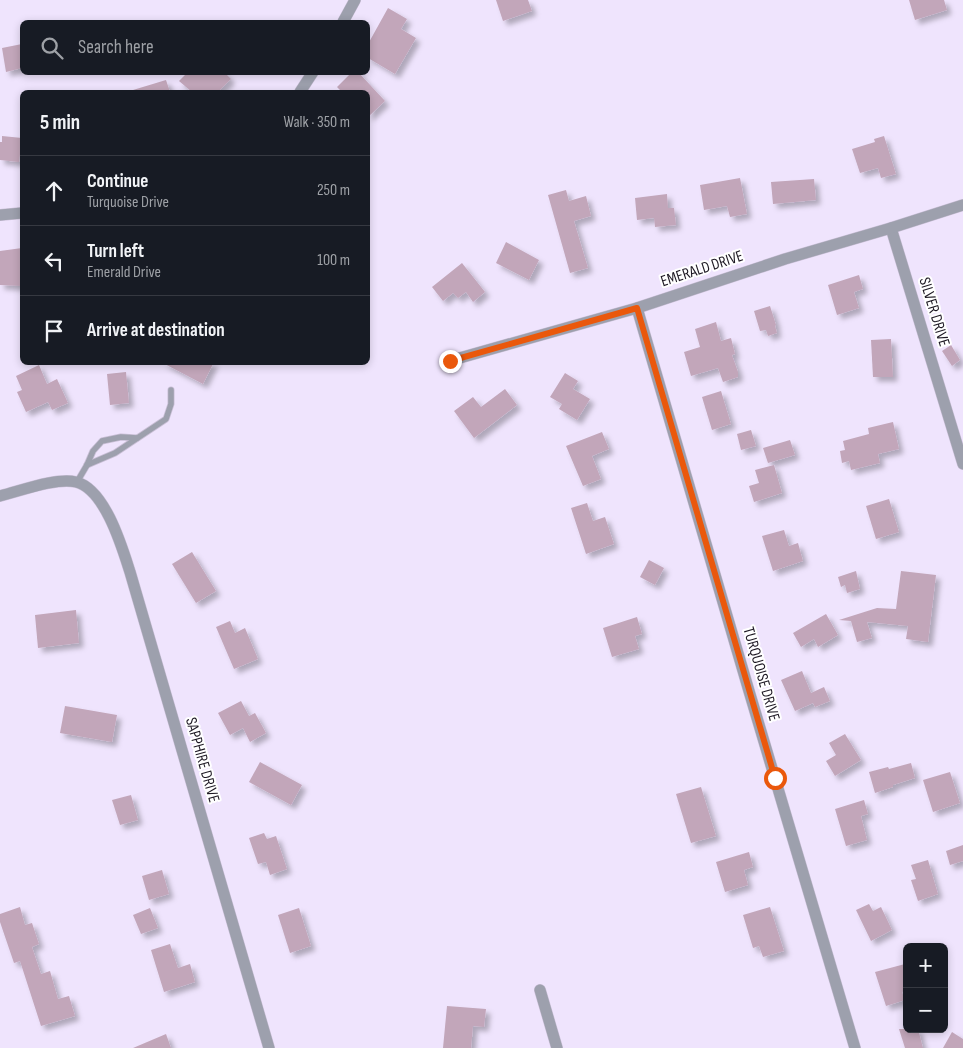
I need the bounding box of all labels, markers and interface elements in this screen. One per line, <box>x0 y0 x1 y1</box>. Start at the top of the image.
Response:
search box <box>20 20 370 75</box>
icon: search <box>38 34 66 62</box>
text: Search here <box>78 36 154 59</box>
text: 5 min <box>40 110 80 135</box>
text: Walk · 350 m <box>283 113 350 132</box>
text: Continue <box>87 170 148 193</box>
icon: ahead <box>40 177 68 205</box>
text: 250 m <box>317 181 350 200</box>
text: Turquoise Drive <box>87 193 169 212</box>
text: Turn left <box>87 240 144 263</box>
icon: left <box>40 247 68 275</box>
street label: EMERALD DRIVE <box>658 247 746 291</box>
text: 100 m <box>317 251 350 270</box>
text: Emerald Drive <box>87 263 161 282</box>
street label: SILVER DRIVE <box>915 275 953 349</box>
icon: arrive <box>40 317 68 345</box>
text: Arrive at destination <box>87 319 225 342</box>
route end <box>439 350 462 373</box>
street label: TURQUOISE DRIVE <box>739 625 783 723</box>
street label: SAPPHIRE DRIVE <box>181 715 223 805</box>
route start <box>764 767 787 790</box>
map controls <box>903 943 948 1033</box>
button: + <box>903 943 948 988</box>
button: − <box>903 988 948 1033</box>

